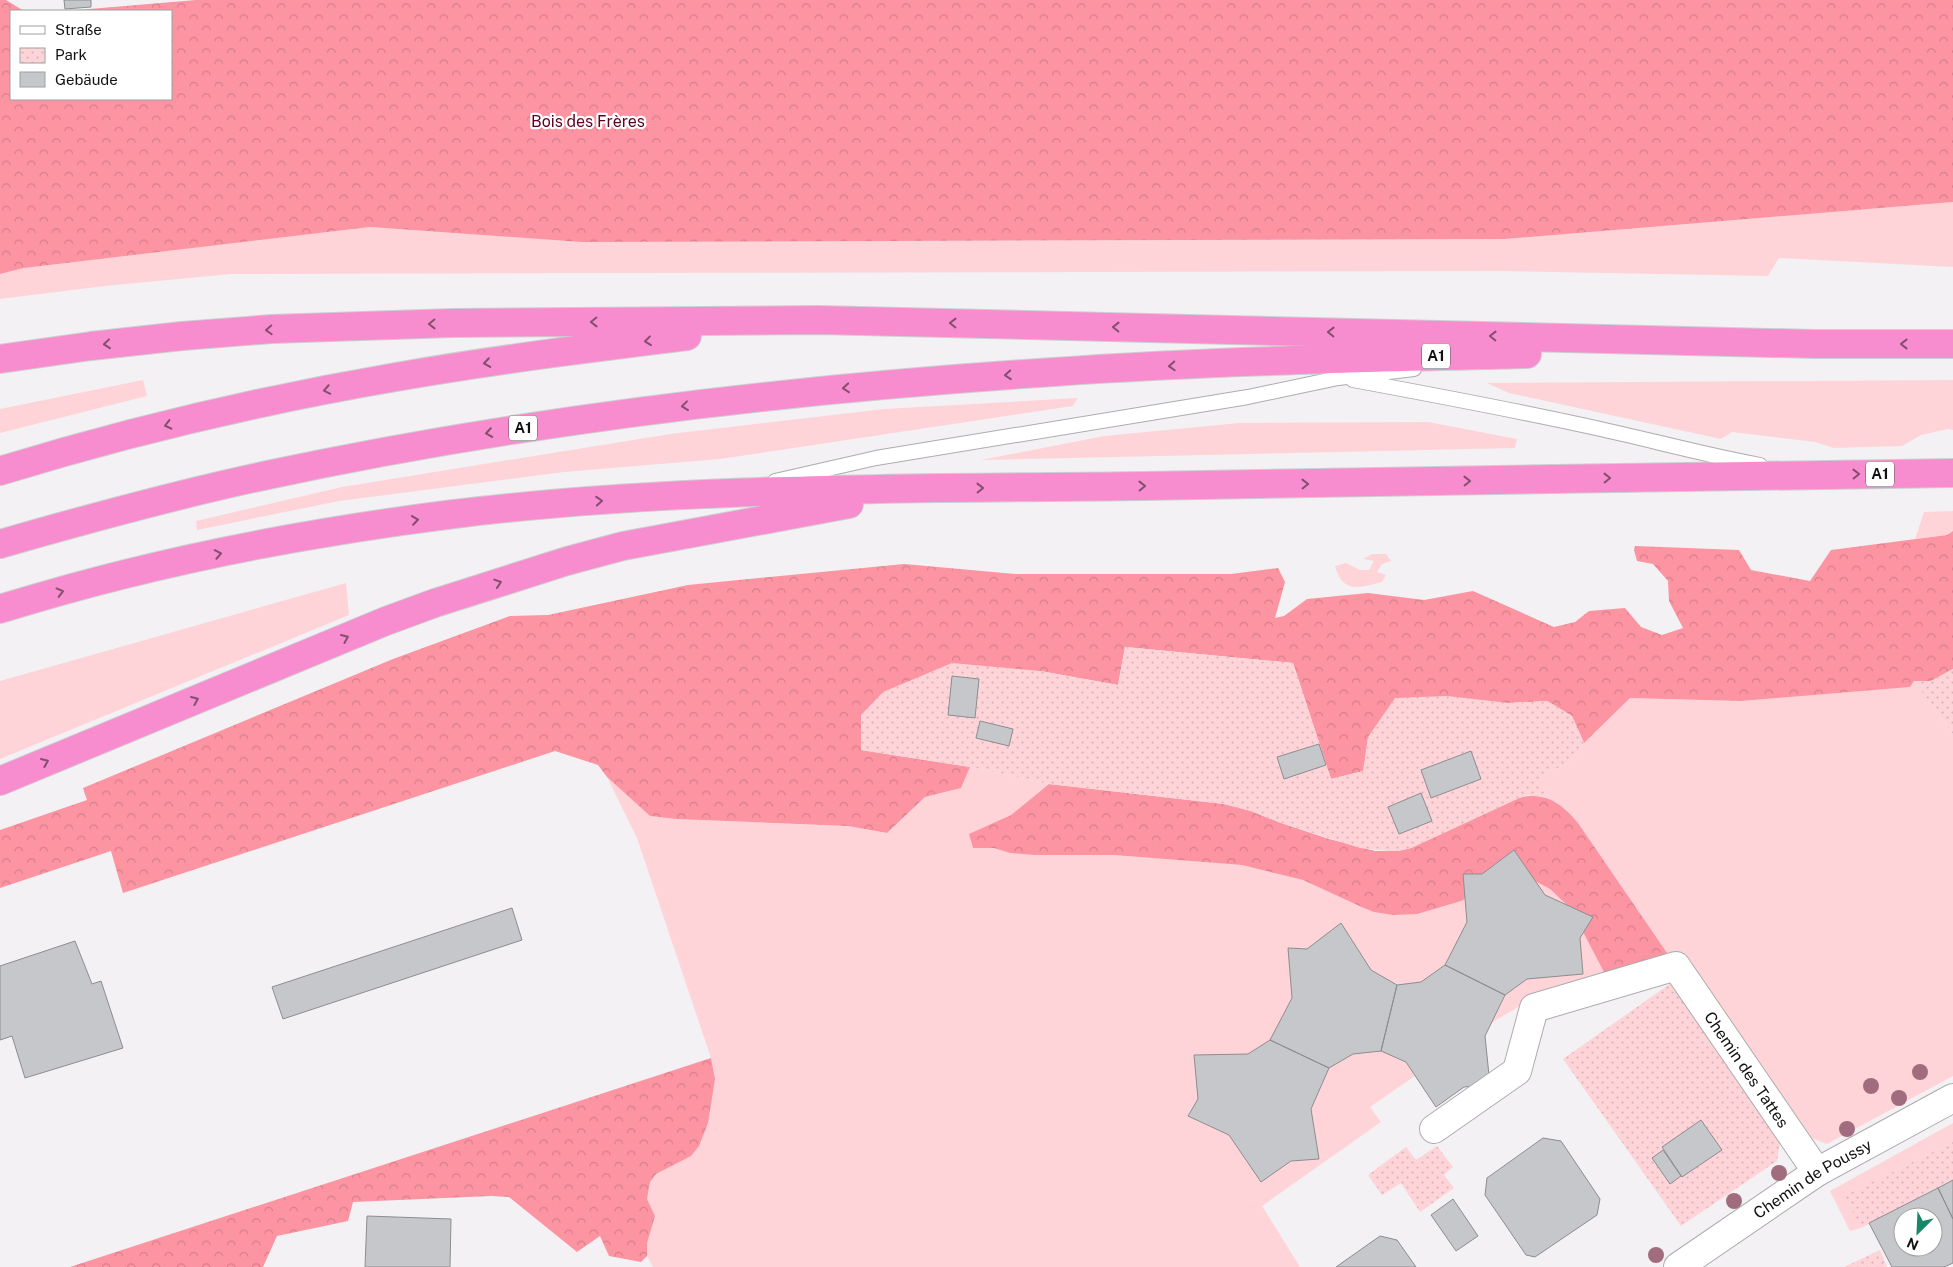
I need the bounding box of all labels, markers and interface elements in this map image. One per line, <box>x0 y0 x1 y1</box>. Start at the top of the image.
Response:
legend <box>10 10 172 100</box>
text: Straße <box>55 21 102 38</box>
text: Park <box>55 46 87 63</box>
text: Gebäude <box>55 71 118 88</box>
park label: Bois des Frères <box>531 112 645 131</box>
one-way arrow <box>590 317 598 327</box>
one-way arrow <box>949 318 957 328</box>
one-way arrow <box>427 319 435 329</box>
one-way arrow <box>1111 322 1119 332</box>
one-way arrow <box>265 324 273 335</box>
one-way arrow <box>1326 327 1334 337</box>
one-way arrow <box>1489 331 1496 341</box>
one-way arrow <box>644 335 652 346</box>
one-way arrow <box>103 338 111 349</box>
one-way arrow <box>1900 339 1908 349</box>
road number: A1 <box>1422 344 1450 368</box>
one-way arrow <box>482 357 490 368</box>
one-way arrow <box>1167 361 1175 372</box>
one-way arrow <box>1004 370 1012 381</box>
one-way arrow <box>842 383 850 394</box>
one-way arrow <box>322 384 331 394</box>
one-way arrow <box>681 400 689 411</box>
road number: A1 <box>509 416 537 440</box>
one-way arrow <box>163 419 172 430</box>
one-way arrow <box>485 428 494 438</box>
road number: A1 <box>1866 462 1894 486</box>
one-way arrow <box>1852 469 1860 479</box>
one-way arrow <box>1603 473 1611 484</box>
one-way arrow <box>1464 476 1472 486</box>
one-way arrow <box>1302 479 1309 489</box>
one-way arrow <box>1139 481 1147 491</box>
one-way arrow <box>976 483 984 493</box>
one-way arrow <box>595 496 603 507</box>
one-way arrow <box>411 515 419 525</box>
one-way arrow <box>213 549 222 560</box>
one-way arrow <box>493 579 502 589</box>
one-way arrow <box>55 587 64 598</box>
one-way arrow <box>340 633 349 644</box>
one-way arrow <box>190 696 199 706</box>
one-way arrow <box>40 758 49 769</box>
street label: Chemin des Tattes <box>1700 1008 1793 1131</box>
street label: Chemin de Poussy <box>1750 1135 1875 1223</box>
north arrow <box>1893 1207 1943 1257</box>
text: N <box>1904 1234 1921 1253</box>

